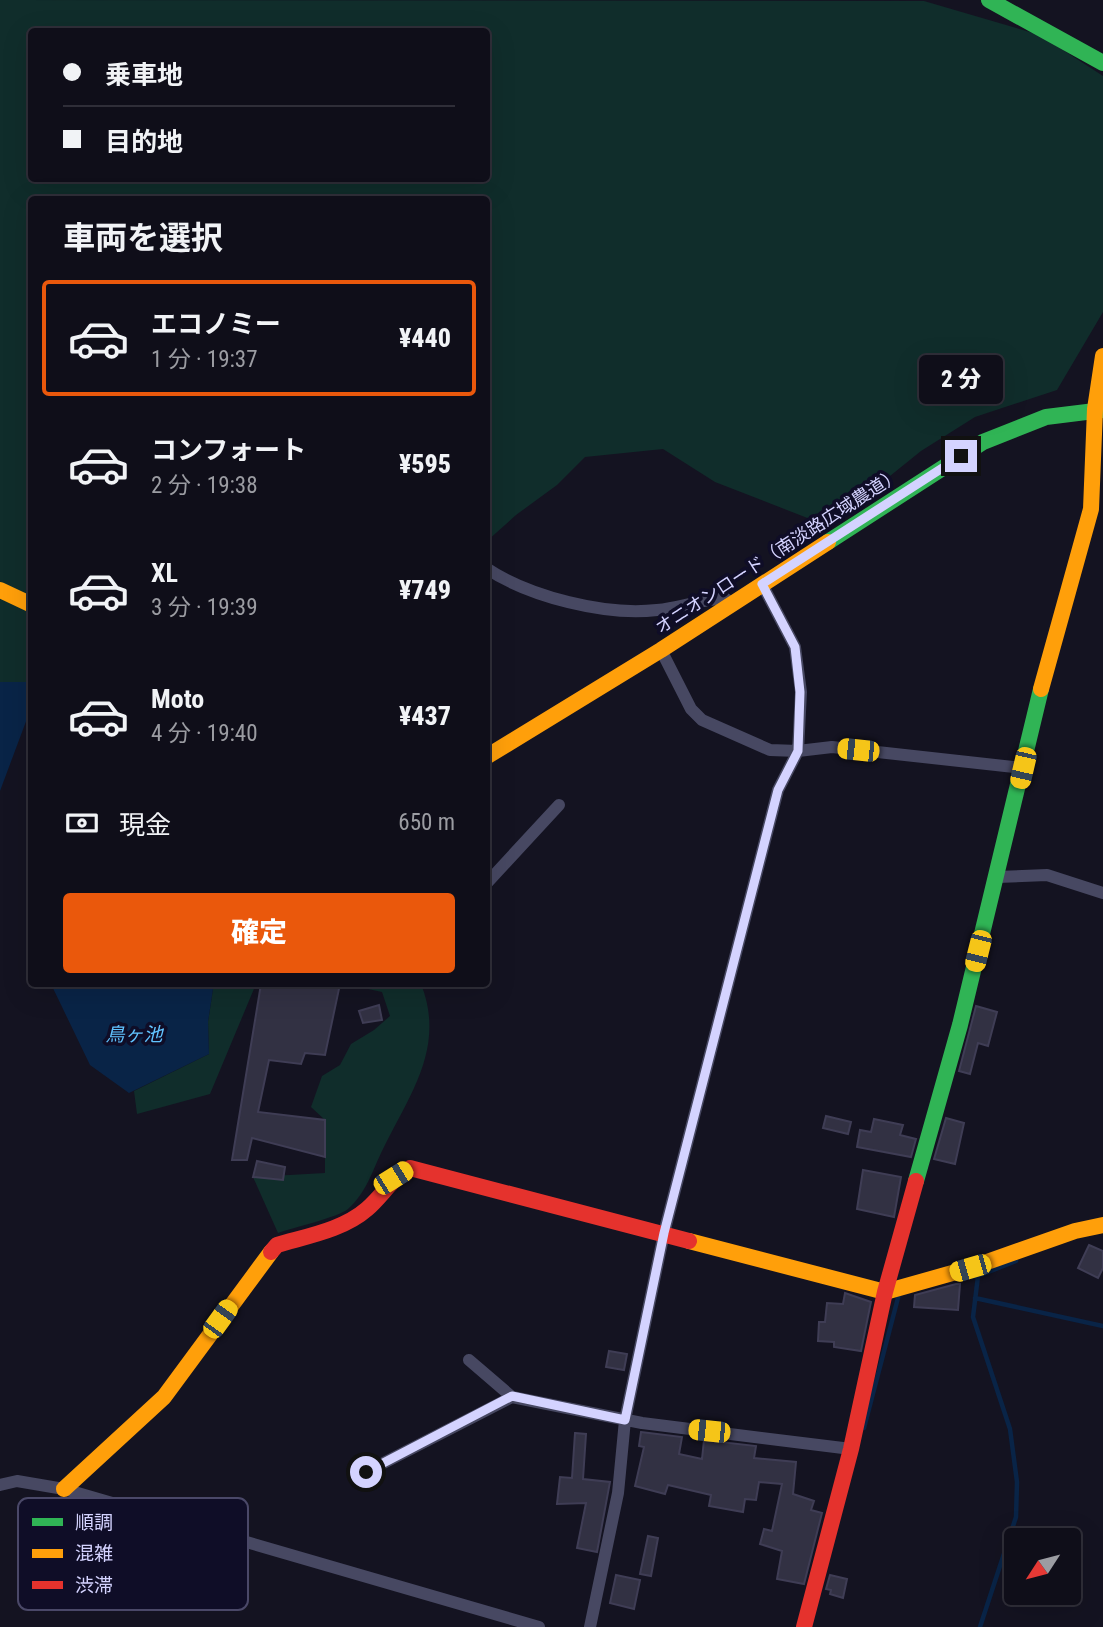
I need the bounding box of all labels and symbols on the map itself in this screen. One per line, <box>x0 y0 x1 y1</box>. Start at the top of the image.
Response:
callout: 2 分 <box>919 354 1003 404</box>
route end <box>945 440 977 472</box>
street label: オニオンロード（南淡路広域農道） <box>651 463 904 638</box>
car <box>837 737 880 763</box>
car <box>1009 745 1038 791</box>
car <box>963 928 994 974</box>
water label: 鳥ヶ池 <box>105 1023 164 1046</box>
car <box>370 1158 417 1198</box>
car <box>947 1252 994 1284</box>
car <box>200 1296 241 1342</box>
car <box>688 1418 731 1444</box>
route start <box>350 1456 382 1488</box>
legend <box>18 1498 248 1610</box>
text: 順調 <box>75 1511 113 1534</box>
north arrow <box>1004 1528 1082 1605</box>
text: 混雑 <box>75 1542 113 1565</box>
text: 渋滞 <box>75 1574 113 1597</box>

